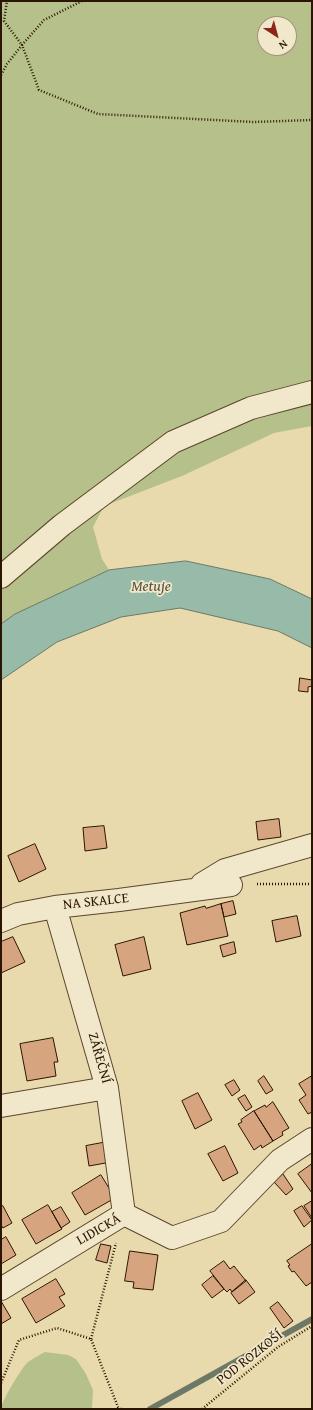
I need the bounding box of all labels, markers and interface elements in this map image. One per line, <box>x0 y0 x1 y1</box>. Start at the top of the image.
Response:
north arrow <box>257 16 297 56</box>
text: N <box>276 36 291 54</box>
water label: Metuje <box>131 578 171 596</box>
street label: NA SKALCE <box>62 890 130 914</box>
street label: ZÁŘEČNÍ <box>84 1031 114 1085</box>
street label: LIDICKÁ <box>74 1211 124 1249</box>
street label: POD ROZKOŠÍ <box>214 1327 286 1389</box>

